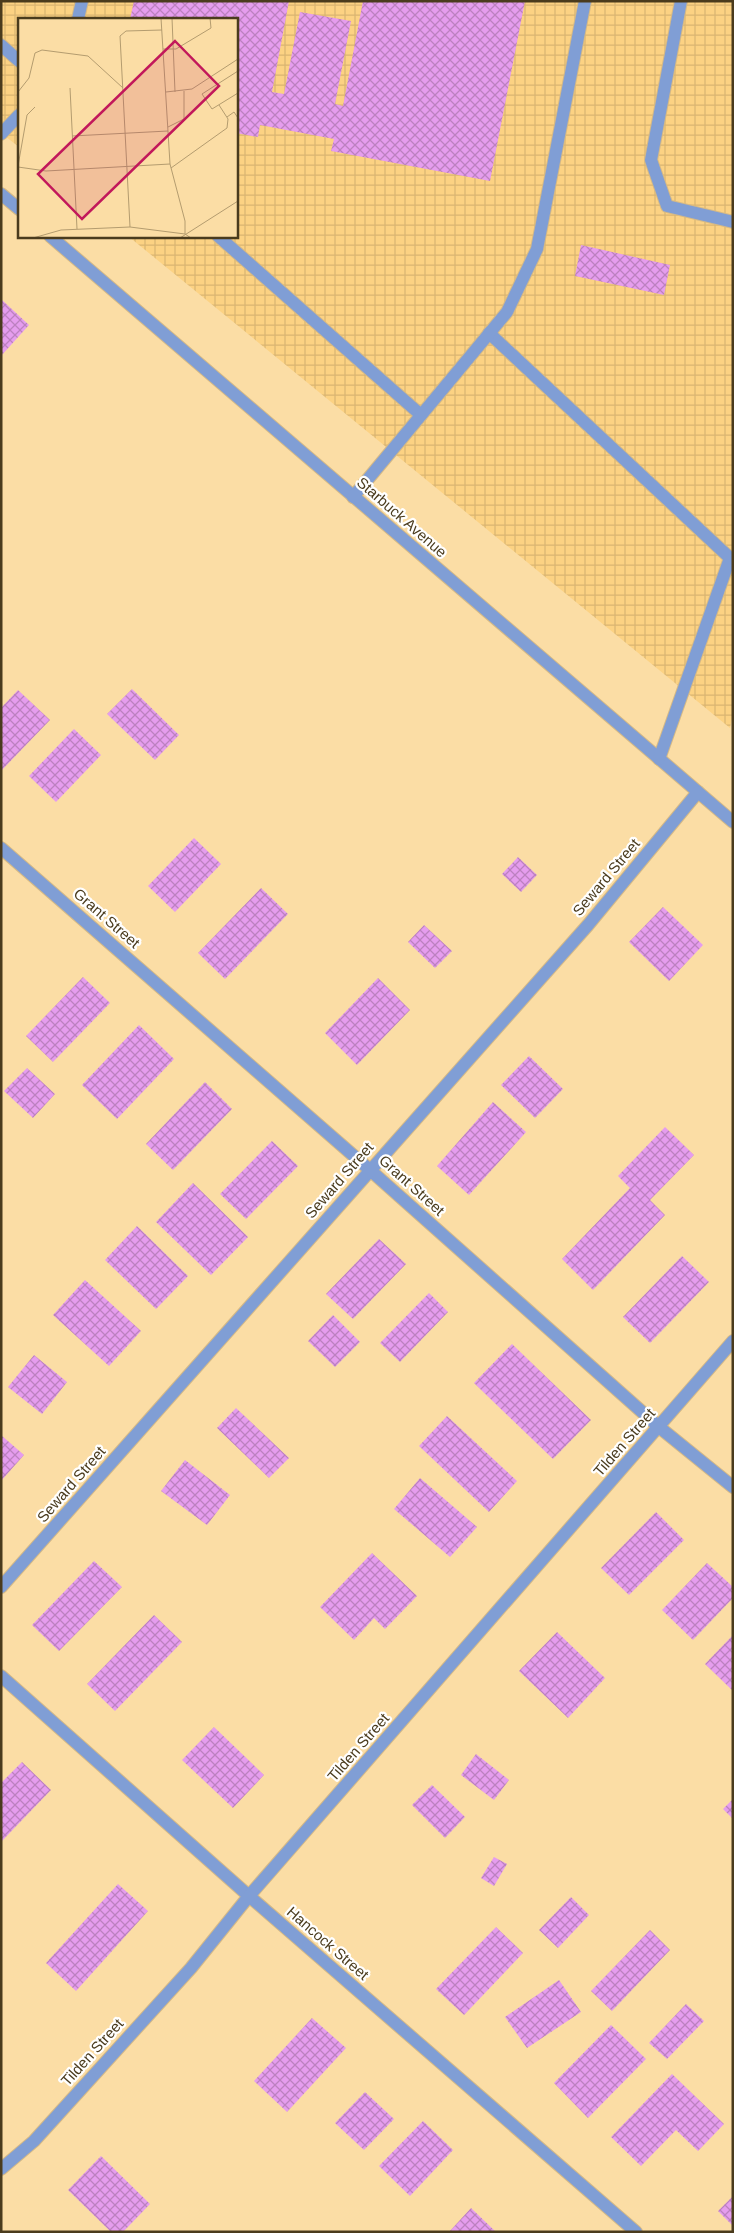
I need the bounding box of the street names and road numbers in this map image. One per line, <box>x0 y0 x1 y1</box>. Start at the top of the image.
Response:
street label: Starbuck Avenue <box>354 473 450 561</box>
street label: Seward Street <box>569 834 644 919</box>
street label: Grant Street <box>71 885 144 952</box>
street label: Seward Street <box>301 1138 377 1221</box>
street label: Grant Street <box>376 1151 449 1219</box>
street label: Tilden Street <box>590 1404 659 1479</box>
street label: Seward Street <box>33 1442 109 1525</box>
street label: Tilden Street <box>324 1709 393 1784</box>
street label: Hancock Street <box>284 1903 373 1984</box>
street label: Tilden Street <box>57 2014 127 2089</box>

